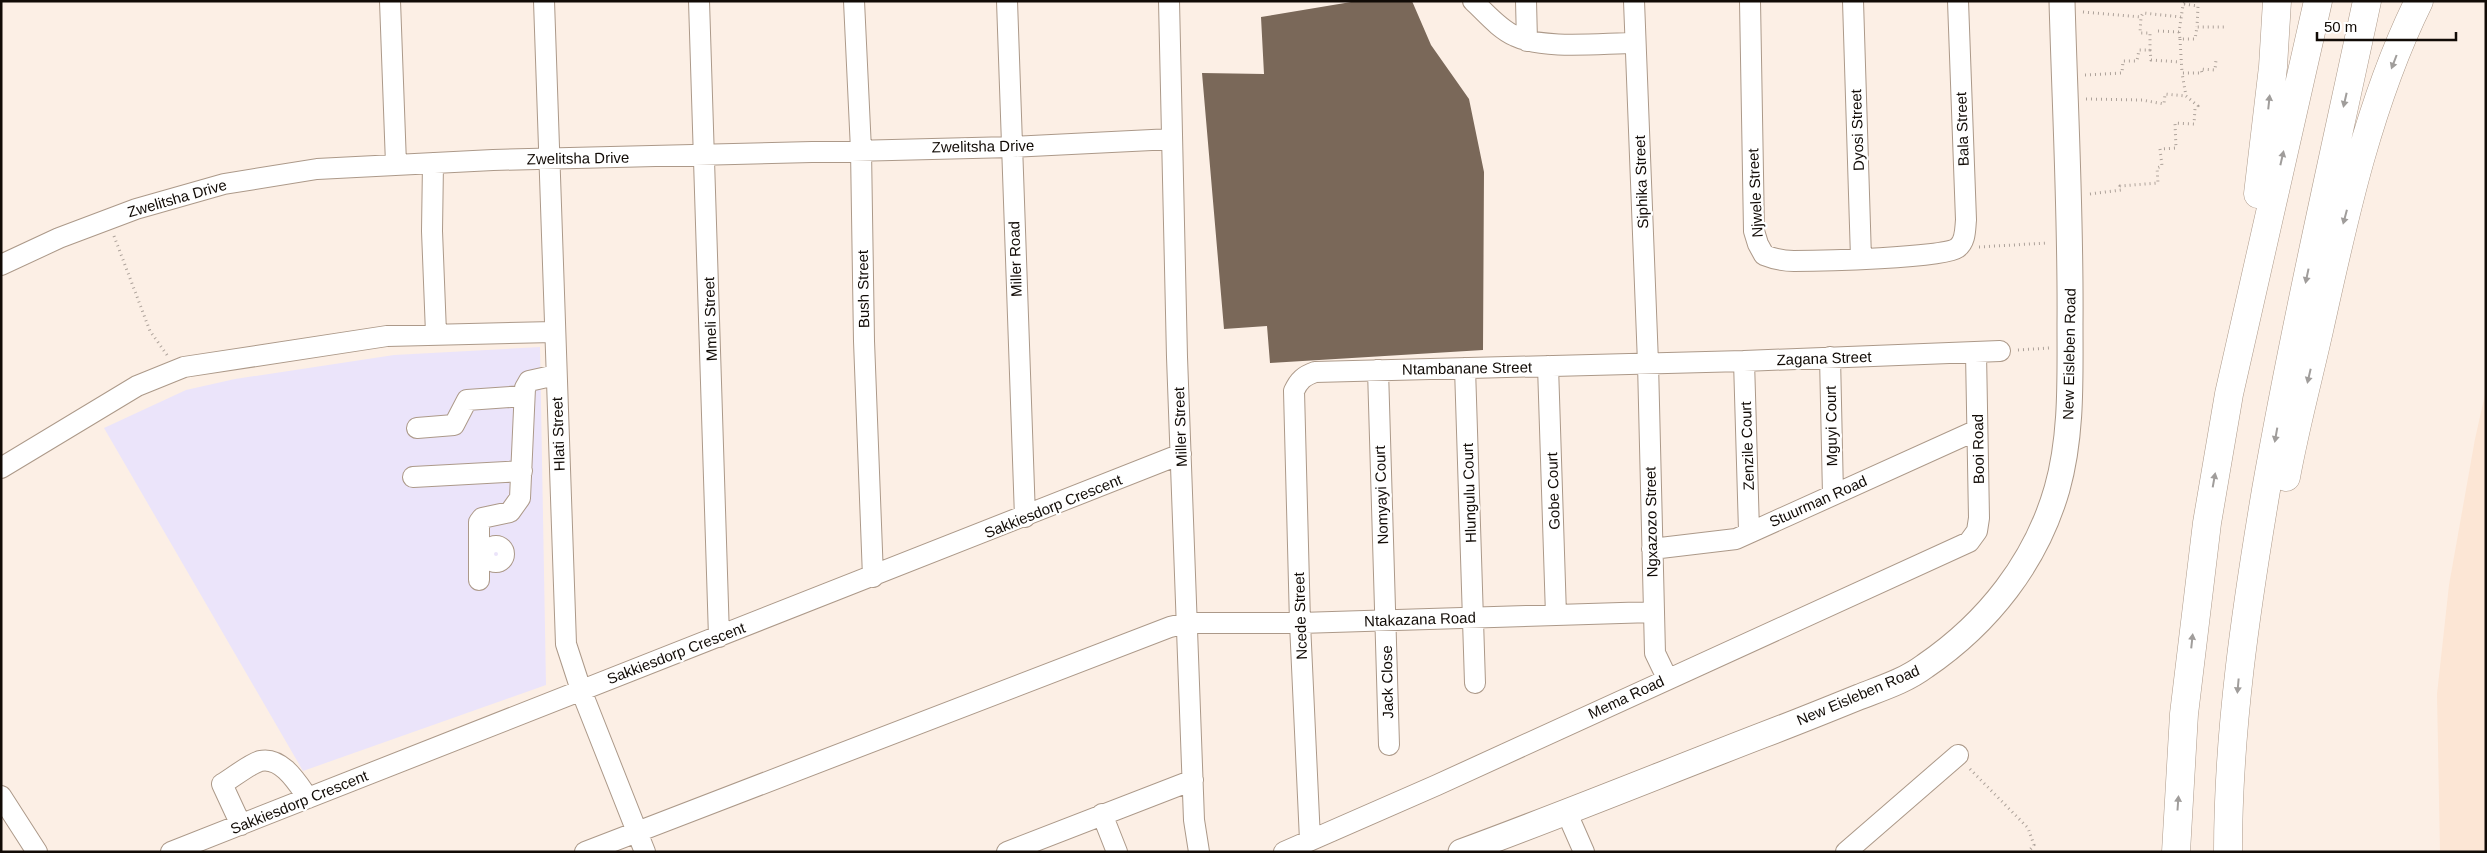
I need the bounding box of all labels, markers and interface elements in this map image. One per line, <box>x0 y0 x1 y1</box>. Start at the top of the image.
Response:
scale bar <box>2317 10 2456 42</box>
text: 50 m <box>2324 18 2357 35</box>
one-way arrow <box>2390 55 2397 70</box>
street label: Dyosi Street <box>1847 88 1867 171</box>
street label: Bala Street <box>1952 91 1972 166</box>
one-way arrow <box>2341 93 2349 108</box>
one-way arrow <box>2265 94 2273 110</box>
street label: Siphika Street <box>1631 134 1651 229</box>
street label: Zwelitsha Drive <box>932 137 1034 155</box>
street label: Njwele Street <box>1744 147 1766 238</box>
street label: Zwelitsha Drive <box>527 149 629 167</box>
one-way arrow <box>2278 150 2286 165</box>
street label: Zwelitsha Drive <box>125 176 229 220</box>
one-way arrow <box>2341 210 2349 225</box>
street label: Miller Road <box>1005 221 1025 297</box>
street label: Bush Street <box>854 249 872 328</box>
one-way arrow <box>2302 268 2310 284</box>
street label: Mmeli Street <box>700 276 720 361</box>
street label: New Eisleben Road <box>2059 288 2079 420</box>
street label: Zagana Street <box>1776 348 1873 368</box>
street label: Ntambanane Street <box>1402 358 1533 378</box>
one-way arrow <box>2305 368 2313 383</box>
street label: Mguyi Court <box>1822 385 1840 467</box>
street label: Miller Street <box>1170 386 1190 467</box>
street label: Hlati Street <box>548 396 568 471</box>
street label: Zenzile Court <box>1737 400 1757 491</box>
street label: Booi Road <box>1969 414 1987 484</box>
one-way arrow <box>2271 428 2279 444</box>
street label: Hlungulu Court <box>1459 442 1479 543</box>
street label: Nomyayi Court <box>1371 444 1391 545</box>
street label: Gobe Court <box>1543 451 1563 530</box>
street label: Ngxazozo Street <box>1642 466 1660 578</box>
street label: Sakkiesdorp Crescent <box>982 470 1125 541</box>
street label: Stuurman Road <box>1767 472 1869 530</box>
one-way arrow <box>2211 472 2219 488</box>
street label: Ncede Street <box>1290 571 1310 660</box>
street label: Ntakazana Road <box>1364 609 1476 629</box>
street label: Sakkiesdorp Crescent <box>604 618 748 687</box>
one-way arrow <box>2188 633 2196 649</box>
street label: Jack Close <box>1378 645 1396 719</box>
street label: New Eisleben Road <box>1794 661 1922 729</box>
street label: Mema Road <box>1585 672 1667 722</box>
one-way arrow <box>2234 678 2242 694</box>
street label: Sakkiesdorp Crescent <box>228 766 371 837</box>
one-way arrow <box>2174 795 2182 811</box>

